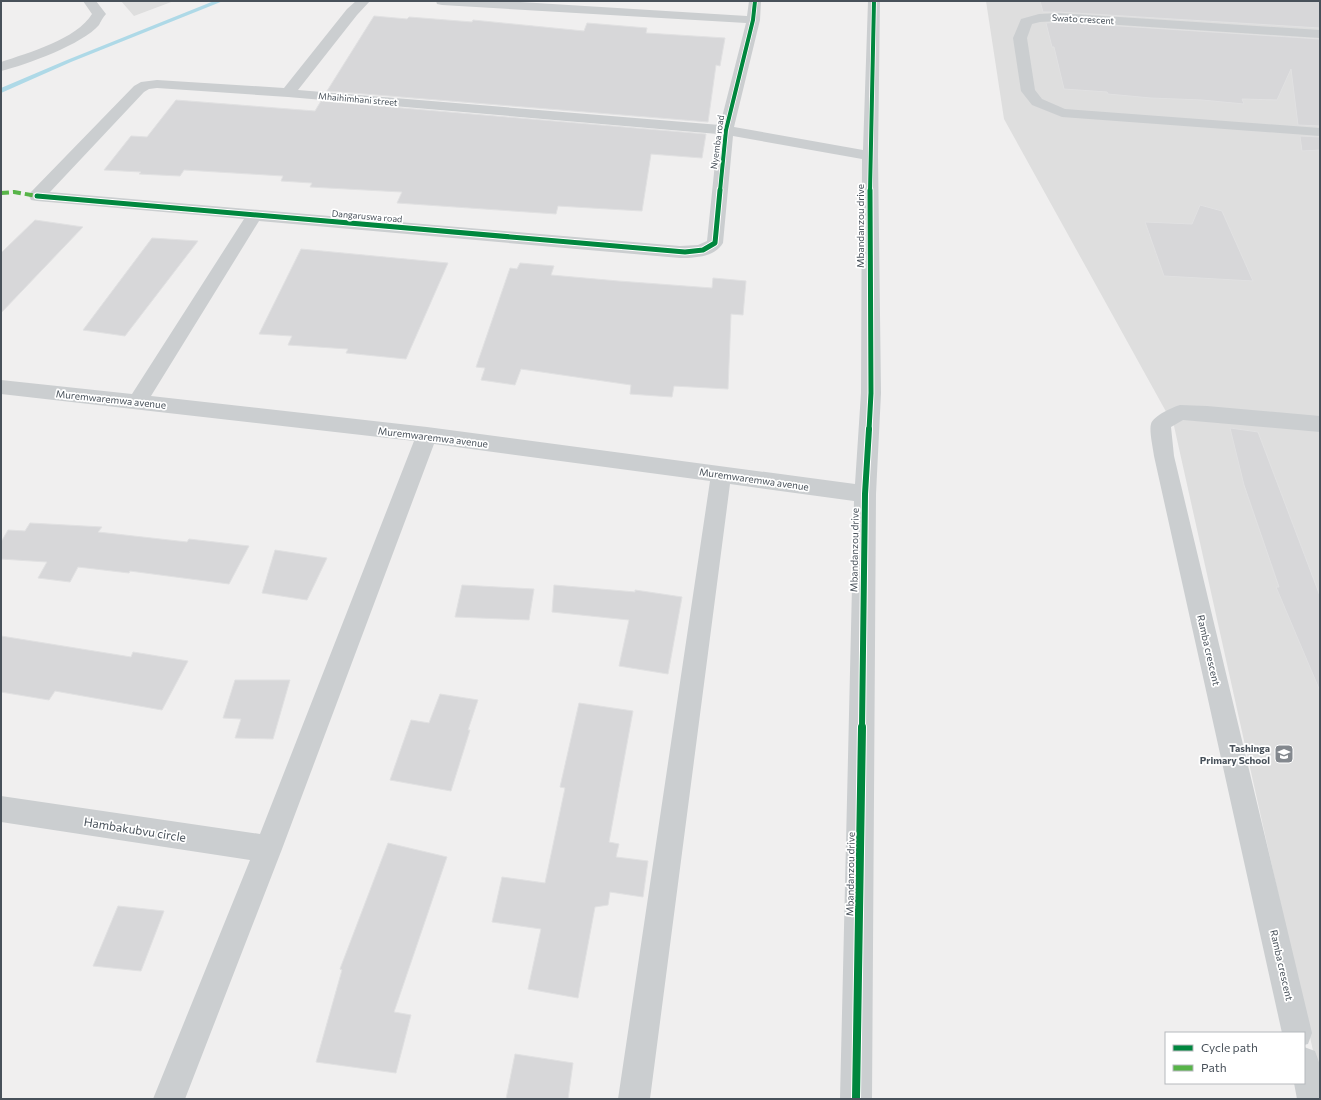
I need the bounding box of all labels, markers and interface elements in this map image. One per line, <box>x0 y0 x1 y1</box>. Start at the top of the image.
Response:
street label: Swato crescent <box>1052 12 1115 26</box>
street label: Mhaihimhani street <box>318 90 398 108</box>
street label: Nyemba road <box>708 114 726 170</box>
street label: Mbandanzou drive <box>854 184 866 268</box>
street label: Dangaruswa road <box>331 207 403 225</box>
street label: Muremwaremwa avenue <box>55 387 167 411</box>
street label: Muremwaremwa avenue <box>377 424 489 450</box>
street label: Muremwaremwa avenue <box>698 465 810 493</box>
street label: Mbandanzou drive <box>847 508 861 592</box>
street label: Ramba crescent <box>1195 613 1223 687</box>
place label: Tashinga Primary School <box>1200 742 1270 766</box>
school or university icon: Tashinga Primary School <box>1273 743 1295 765</box>
street label: Hambakubvu circle <box>83 814 187 844</box>
street label: Mbandanzou drive <box>843 832 857 916</box>
street label: Ramba crescent <box>1268 928 1296 1002</box>
legend <box>1165 1032 1305 1084</box>
text: Cycle path <box>1201 1040 1258 1054</box>
text: Path <box>1201 1060 1227 1074</box>

